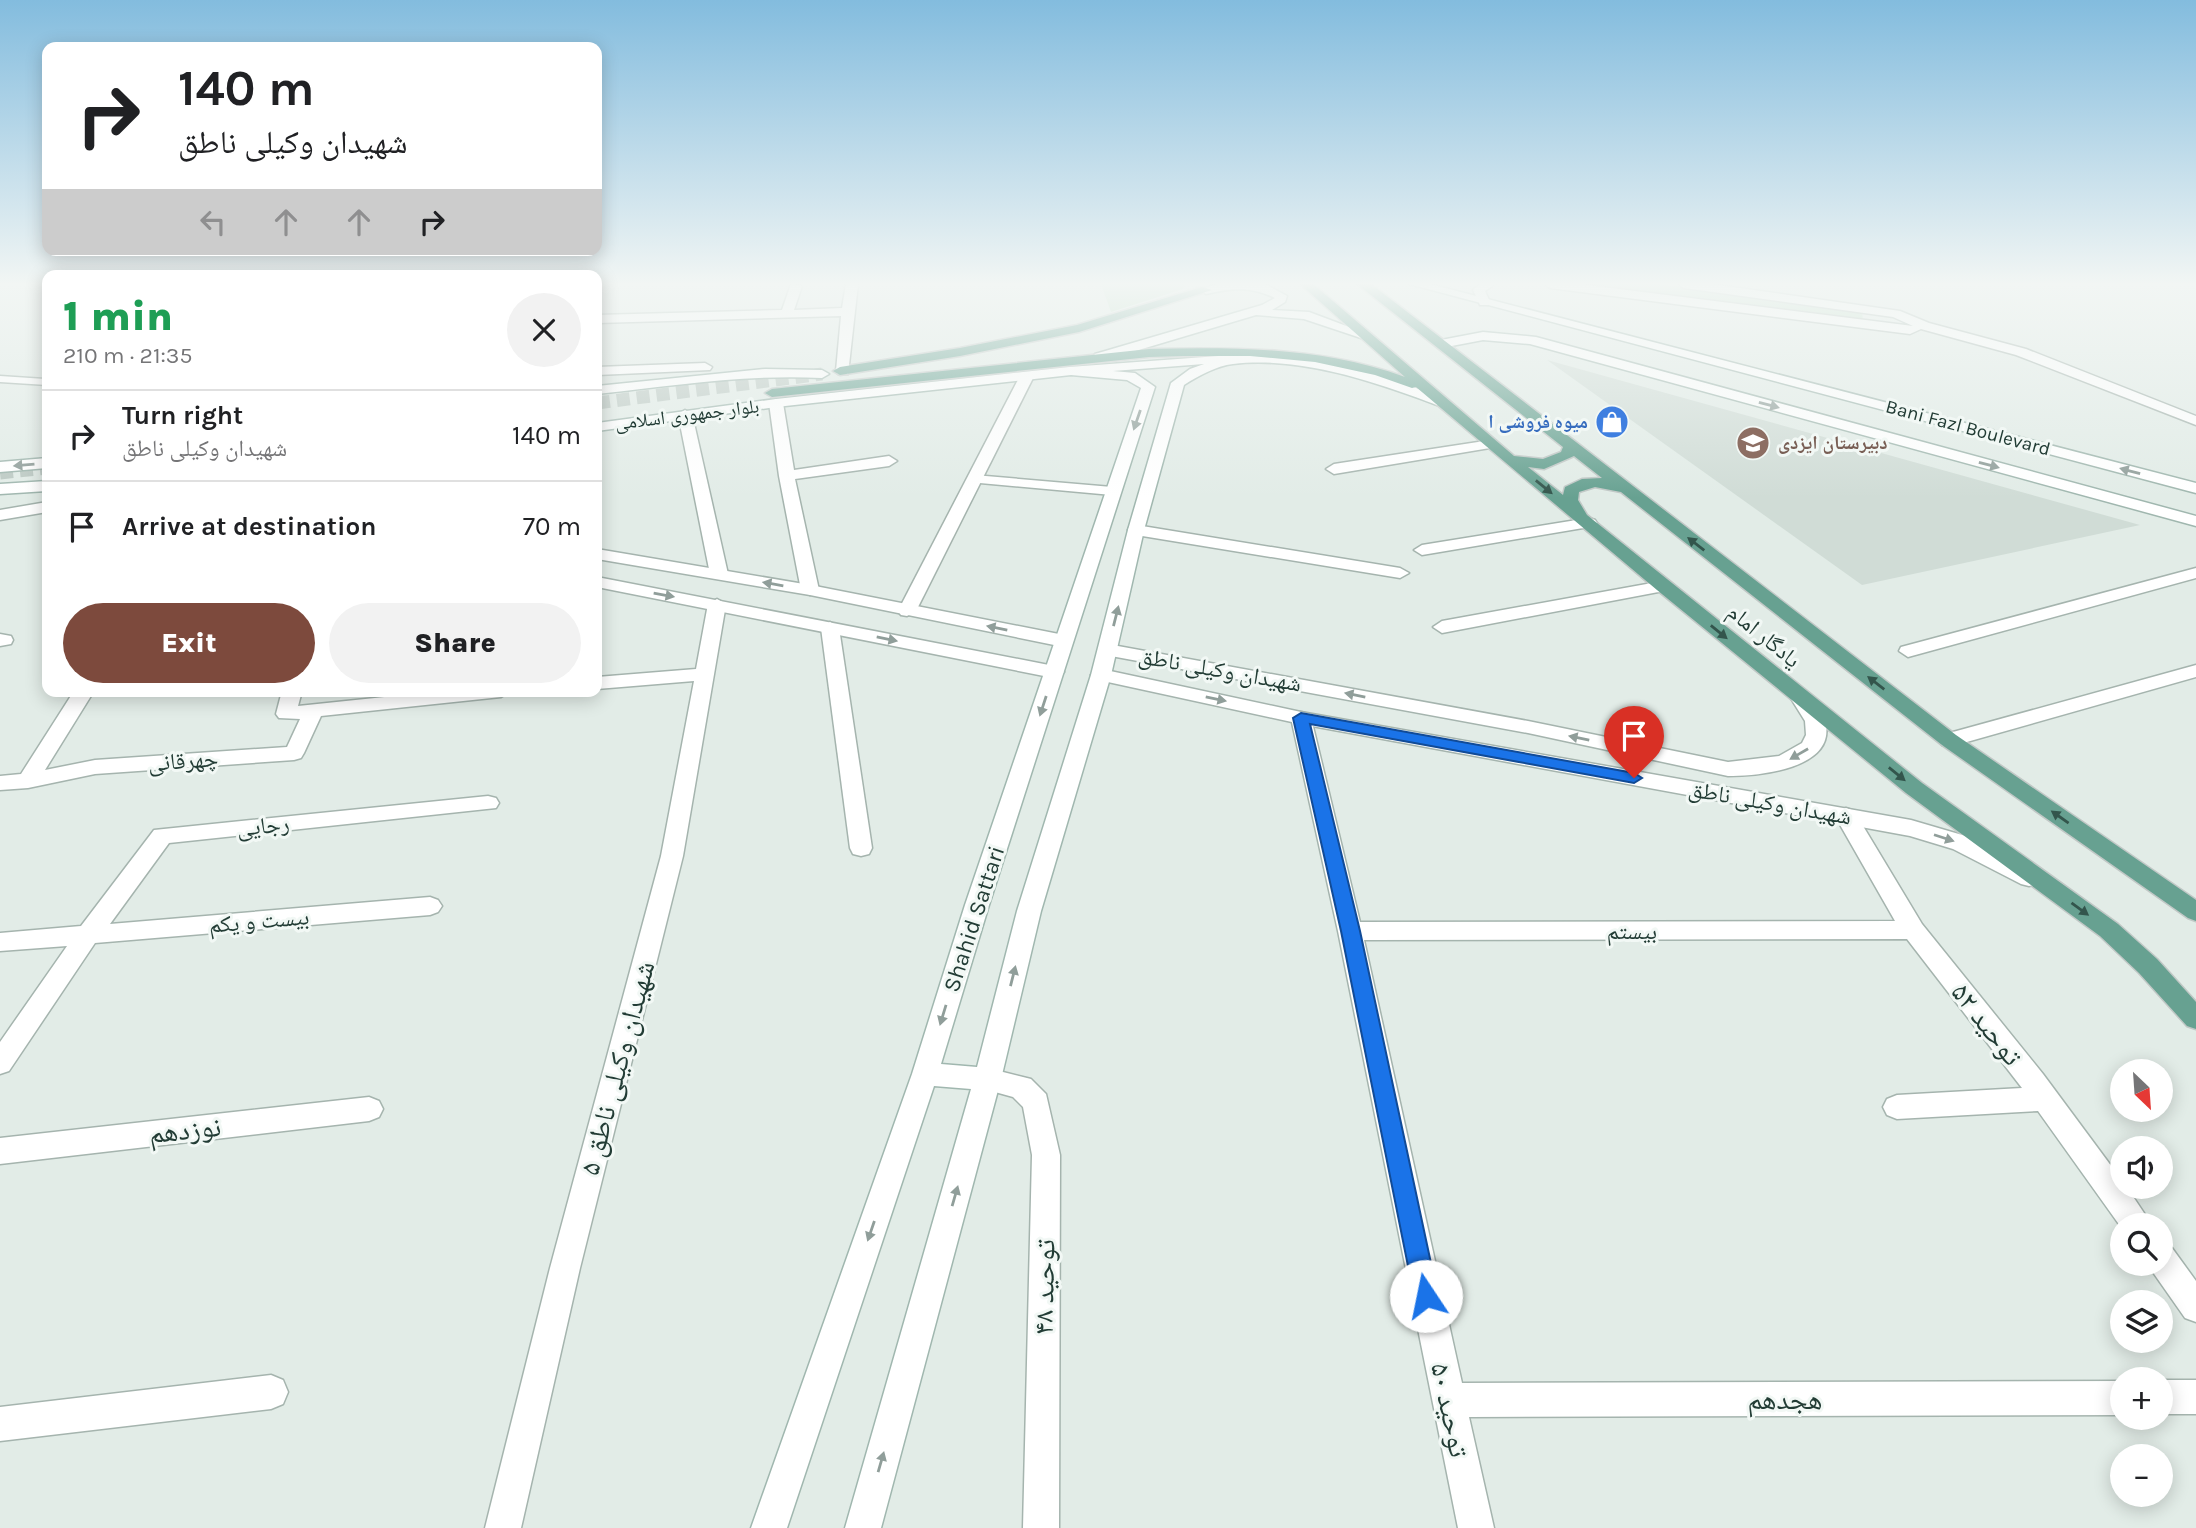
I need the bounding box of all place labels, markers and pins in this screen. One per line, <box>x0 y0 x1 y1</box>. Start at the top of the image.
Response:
shop icon: میوه فروشی ا <box>1593 403 1631 441</box>
place label: میوه فروشی ا <box>1488 411 1588 433</box>
school or university icon: دبیرستان ایزدی <box>1734 424 1772 462</box>
place label: دبیرستان ایزدی <box>1778 432 1888 454</box>
pin <box>1604 706 1664 778</box>

